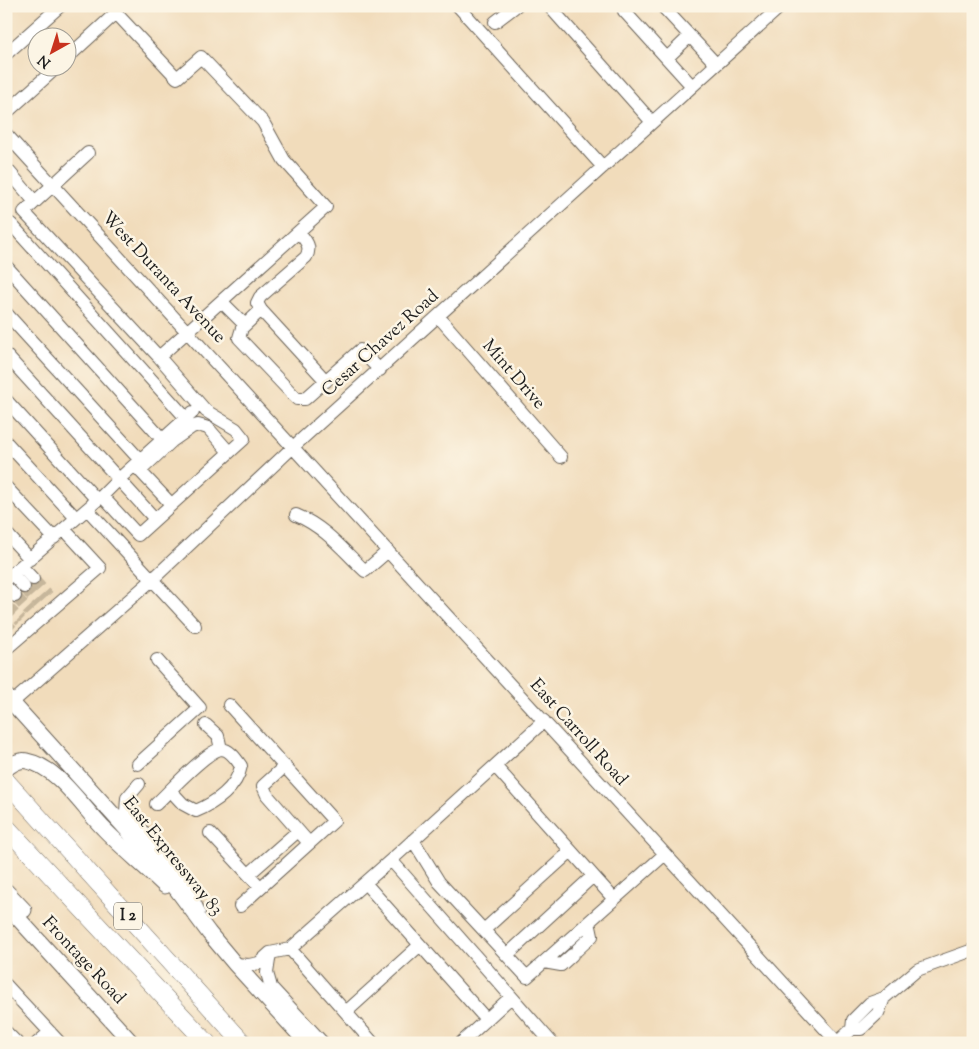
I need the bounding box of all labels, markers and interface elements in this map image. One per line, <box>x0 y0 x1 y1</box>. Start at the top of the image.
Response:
north arrow <box>28 28 78 78</box>
text: N <box>34 49 56 72</box>
street label: West Duranta Avenue <box>95 206 231 350</box>
street label: Cesar Chavez Road <box>317 284 445 404</box>
street label: Mint Drive <box>475 334 551 416</box>
street label: East Carroll Road <box>523 674 633 792</box>
street label: East Expressway 83 <box>116 792 228 922</box>
road number: I 2 <box>114 902 142 929</box>
street label: Frontage Road <box>35 911 131 1011</box>

